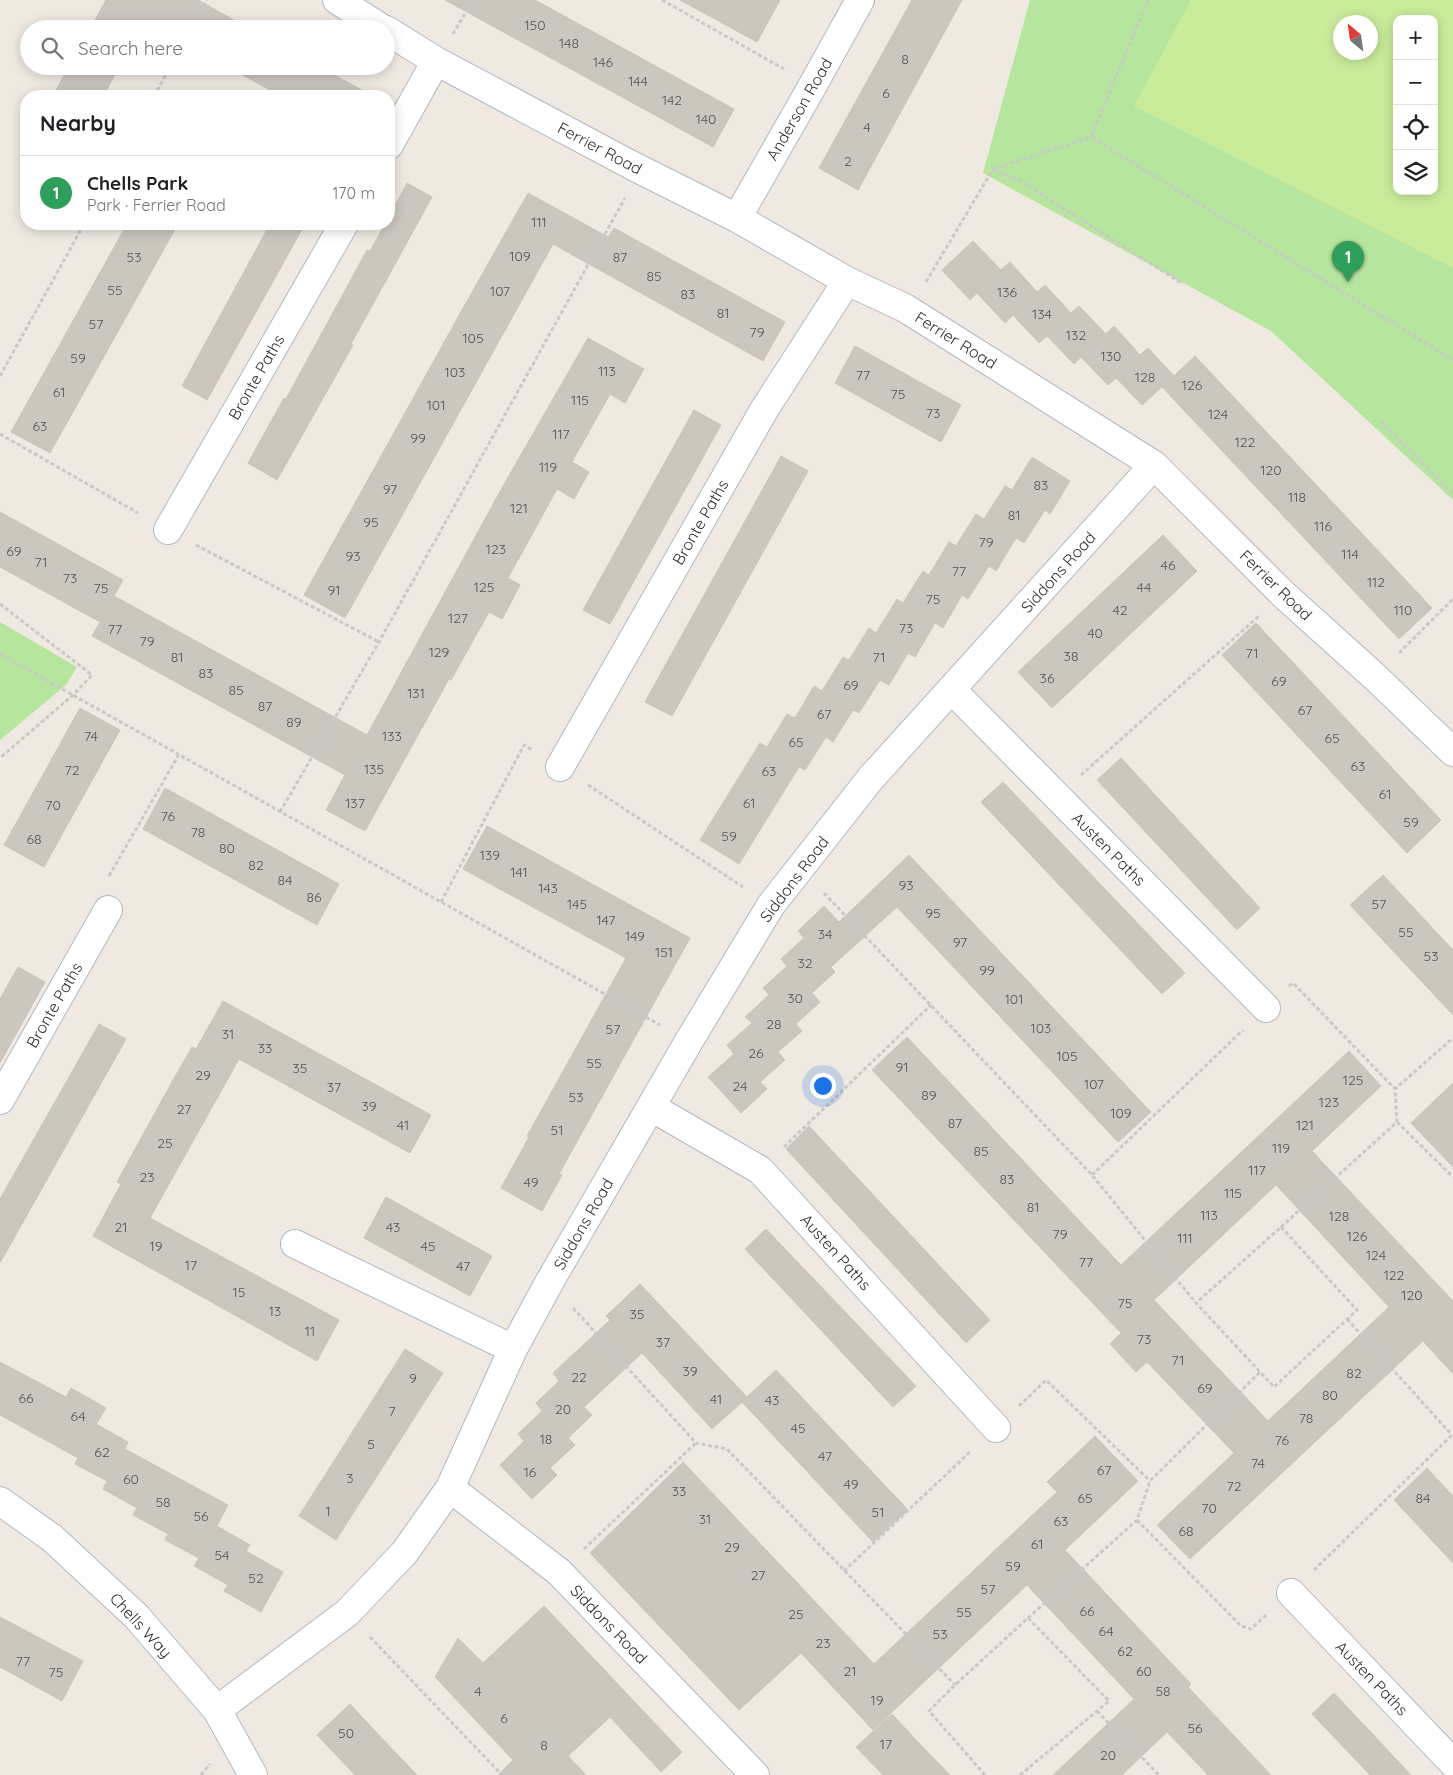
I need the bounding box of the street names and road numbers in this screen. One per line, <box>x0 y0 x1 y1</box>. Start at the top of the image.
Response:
street label: Anderson Road <box>762 54 836 164</box>
street label: Ferrier Road <box>554 117 646 179</box>
street label: Ferrier Road <box>911 307 1001 373</box>
street label: Bronte Paths <box>224 331 288 423</box>
street label: Bronte Paths <box>668 476 732 568</box>
street label: Siddons Road <box>1016 527 1100 617</box>
street label: Ferrier Road <box>1236 546 1316 624</box>
street label: Austen Paths <box>1068 808 1150 890</box>
street label: Siddons Road <box>755 832 833 926</box>
street label: Bronte Paths <box>22 959 86 1051</box>
street label: Siddons Road <box>549 1175 617 1273</box>
street label: Austen Paths <box>796 1210 876 1294</box>
street label: Siddons Road <box>566 1580 652 1668</box>
street label: Chells Way <box>106 1588 176 1662</box>
street label: Austen Paths <box>1331 1637 1413 1719</box>

